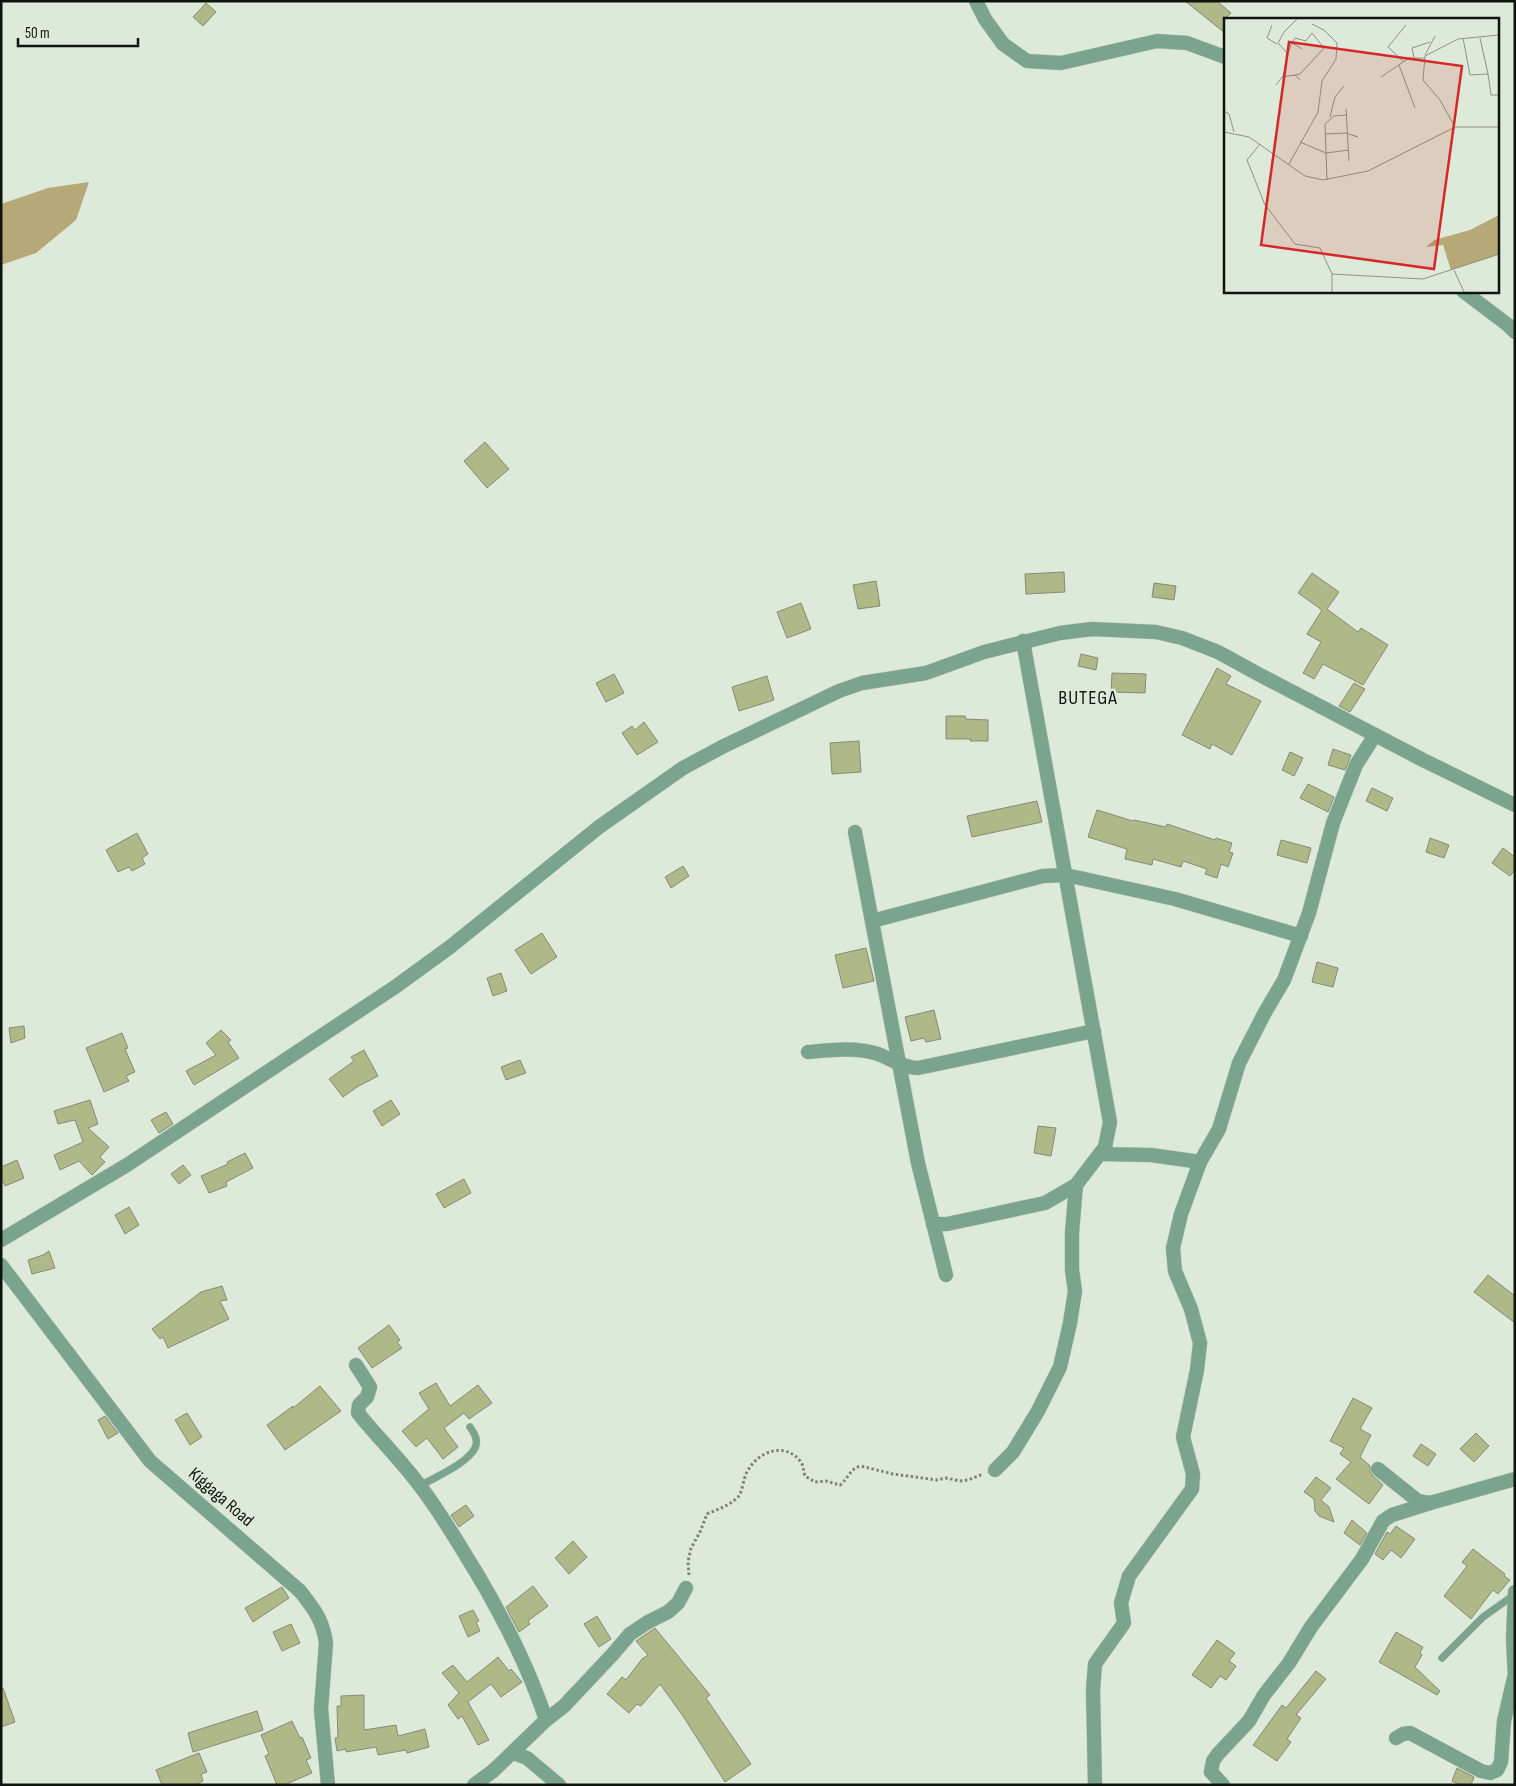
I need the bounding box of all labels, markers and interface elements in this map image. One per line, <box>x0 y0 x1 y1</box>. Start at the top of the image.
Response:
scale bar <box>18 15 138 47</box>
inset map <box>1224 18 1498 292</box>
text: 50 m <box>25 24 50 43</box>
district label: BUTEGA <box>1058 686 1118 710</box>
street label: Kiggaga Road <box>184 1463 258 1531</box>

